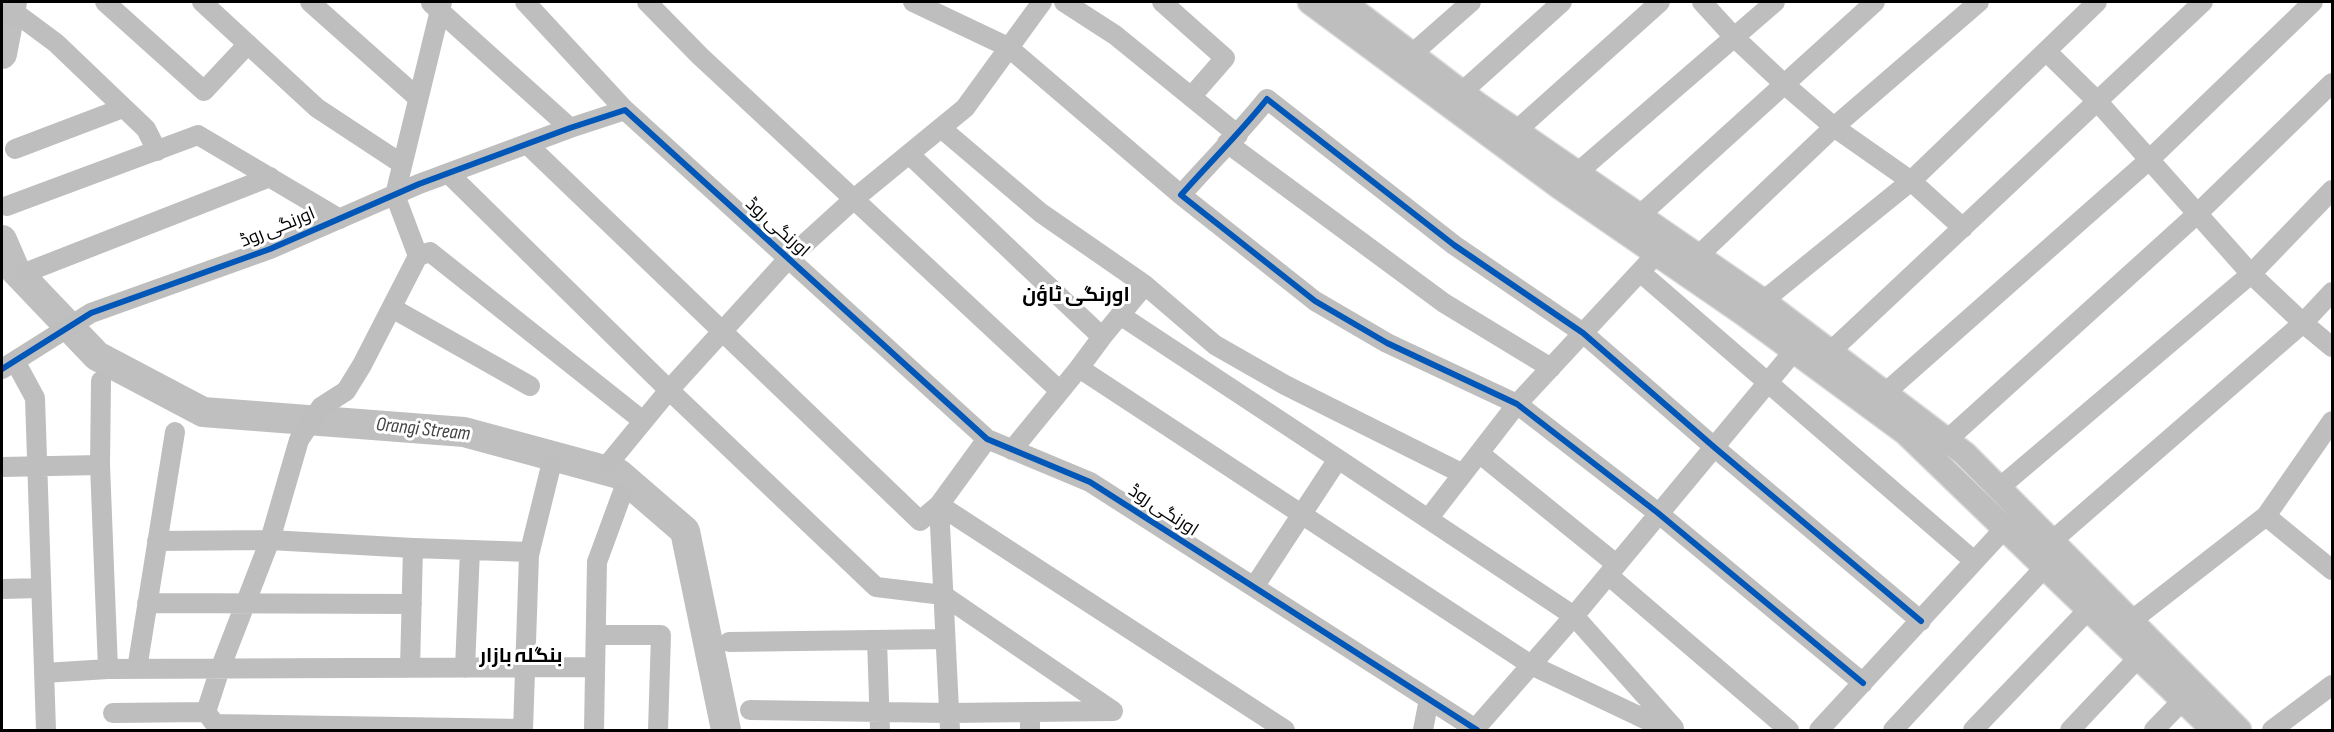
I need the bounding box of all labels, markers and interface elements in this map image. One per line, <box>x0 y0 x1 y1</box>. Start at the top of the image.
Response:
street label: اورنگی روڈ <box>740 194 814 262</box>
street label: اورنگی روڈ <box>237 203 319 253</box>
district label: اورنگی ٹاؤن <box>1022 284 1130 308</box>
water label: Orangi Stream <box>375 413 471 447</box>
street label: اورنگی روڈ <box>1124 480 1202 542</box>
district label: بنگلہ بازار <box>480 645 562 669</box>

